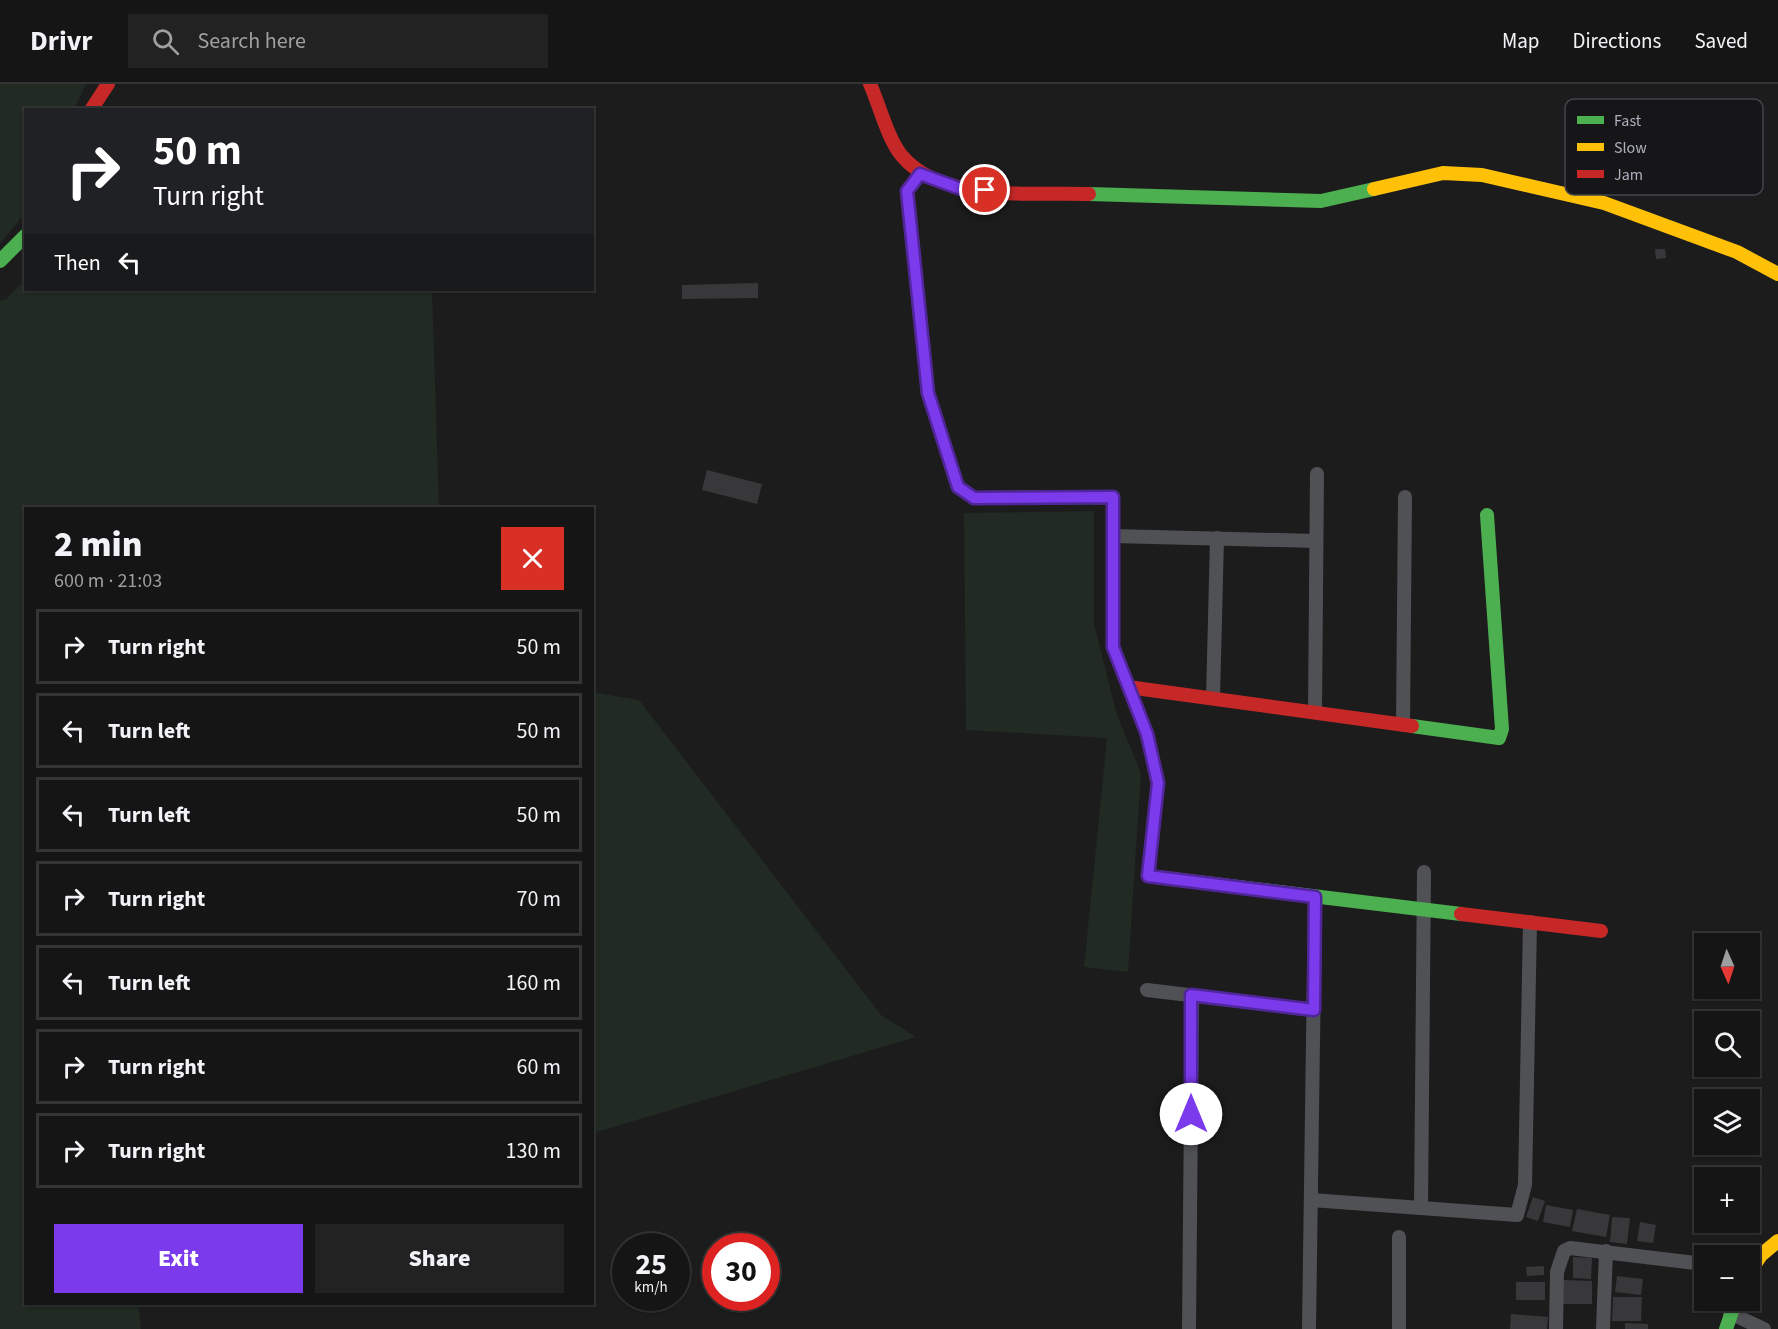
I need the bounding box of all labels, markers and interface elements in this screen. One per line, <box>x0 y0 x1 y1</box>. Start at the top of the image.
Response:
search box <box>128 14 548 68</box>
text: Drivr <box>30 21 92 61</box>
icon: search <box>149 25 182 58</box>
text: Search here <box>197 25 306 57</box>
text: Map <box>1502 26 1540 56</box>
text: Directions <box>1573 26 1661 56</box>
text: Saved <box>1694 26 1748 56</box>
legend <box>1565 99 1763 195</box>
text: Fast <box>1614 110 1642 132</box>
text: 50 m <box>153 121 242 181</box>
icon: right <box>54 132 132 210</box>
text: Slow <box>1614 137 1647 159</box>
pin <box>959 164 1010 215</box>
text: Jam <box>1614 164 1643 186</box>
icon: arrive <box>968 173 1001 206</box>
text: Turn right <box>153 177 264 216</box>
icon: left <box>113 246 146 279</box>
text: Then <box>54 247 101 279</box>
text: 2 min <box>54 519 142 570</box>
button: close <box>501 527 564 590</box>
text: 600 m · 21:03 <box>54 567 162 595</box>
icon: right <box>57 630 90 663</box>
text: Turn right <box>108 631 205 663</box>
text: 50 m <box>516 631 561 663</box>
icon: left <box>57 714 90 747</box>
text: Turn left <box>108 715 190 747</box>
text: 50 m <box>516 715 561 747</box>
icon: left <box>57 798 90 831</box>
text: Turn left <box>108 799 190 831</box>
text: 50 m <box>516 799 561 831</box>
icon: right <box>57 882 90 915</box>
text: Turn right <box>108 883 205 915</box>
text: 70 m <box>516 883 561 915</box>
north arrow <box>1694 933 1760 999</box>
map controls <box>1694 933 1760 1311</box>
icon: left <box>57 966 90 999</box>
text: Turn left <box>108 967 190 999</box>
text: 160 m <box>506 967 561 999</box>
button: search <box>1694 1011 1760 1077</box>
icon: right <box>57 1050 90 1083</box>
text: Turn right <box>108 1051 205 1083</box>
text: 60 m <box>516 1051 561 1083</box>
position arrow <box>1159 1082 1223 1146</box>
button: layers <box>1694 1089 1760 1155</box>
icon: right <box>57 1134 90 1167</box>
text: Turn right <box>108 1135 205 1167</box>
text: 130 m <box>506 1135 561 1167</box>
button: + <box>1694 1167 1760 1233</box>
button: Exit <box>54 1224 303 1293</box>
button: Share <box>315 1224 564 1293</box>
speed limit sign: 30 <box>702 1233 780 1311</box>
text: 25 <box>635 1243 667 1286</box>
button: − <box>1694 1245 1760 1311</box>
text: km/h <box>634 1277 668 1298</box>

